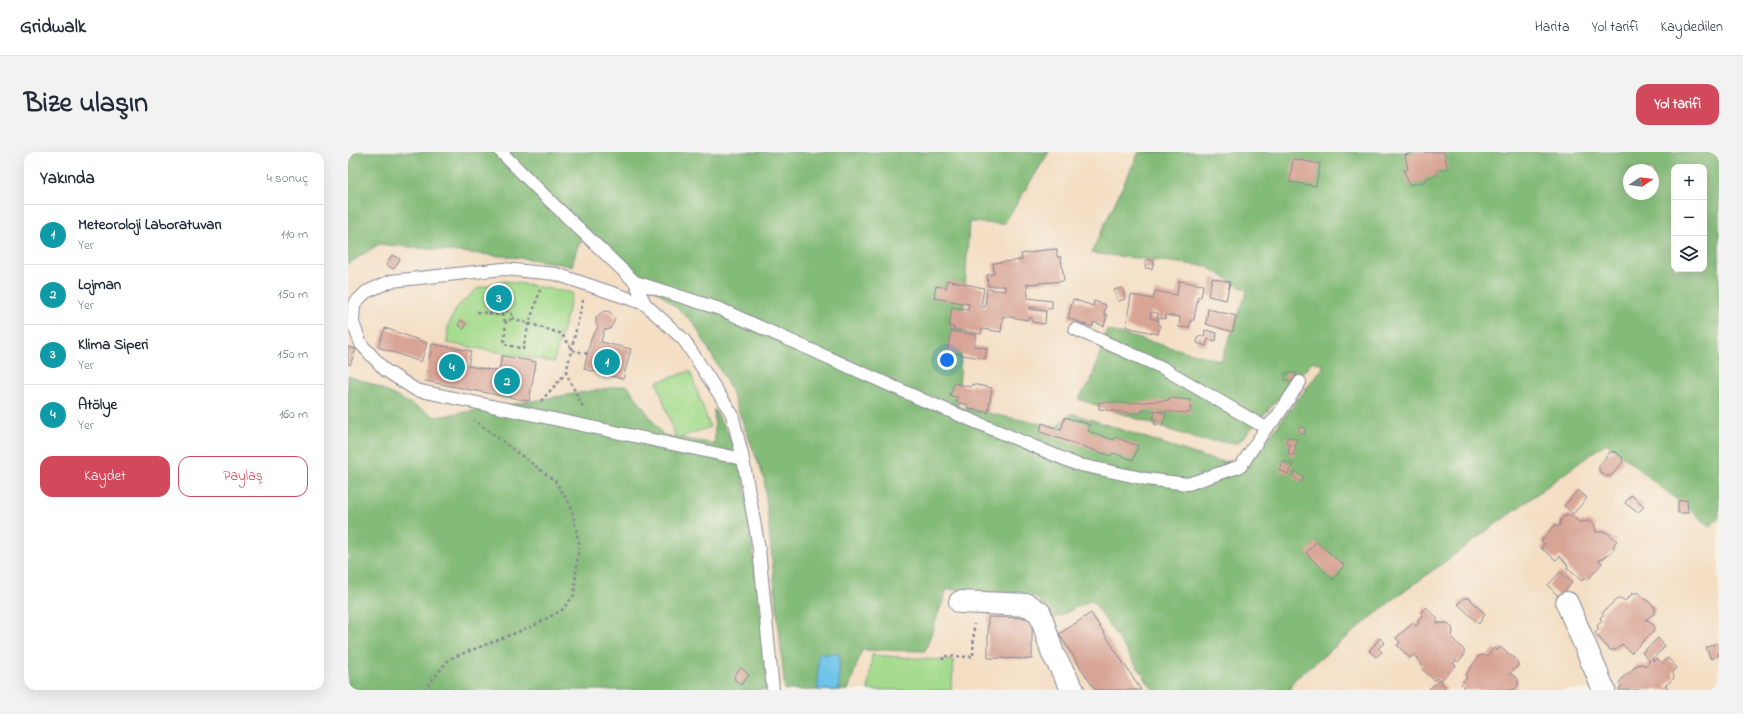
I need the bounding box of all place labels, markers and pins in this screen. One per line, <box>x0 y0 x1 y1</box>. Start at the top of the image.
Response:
pin: 3 <box>486 283 512 313</box>
pin: 1 <box>594 347 620 377</box>
pin: 4 <box>439 352 465 382</box>
pin: 2 <box>494 366 520 396</box>

